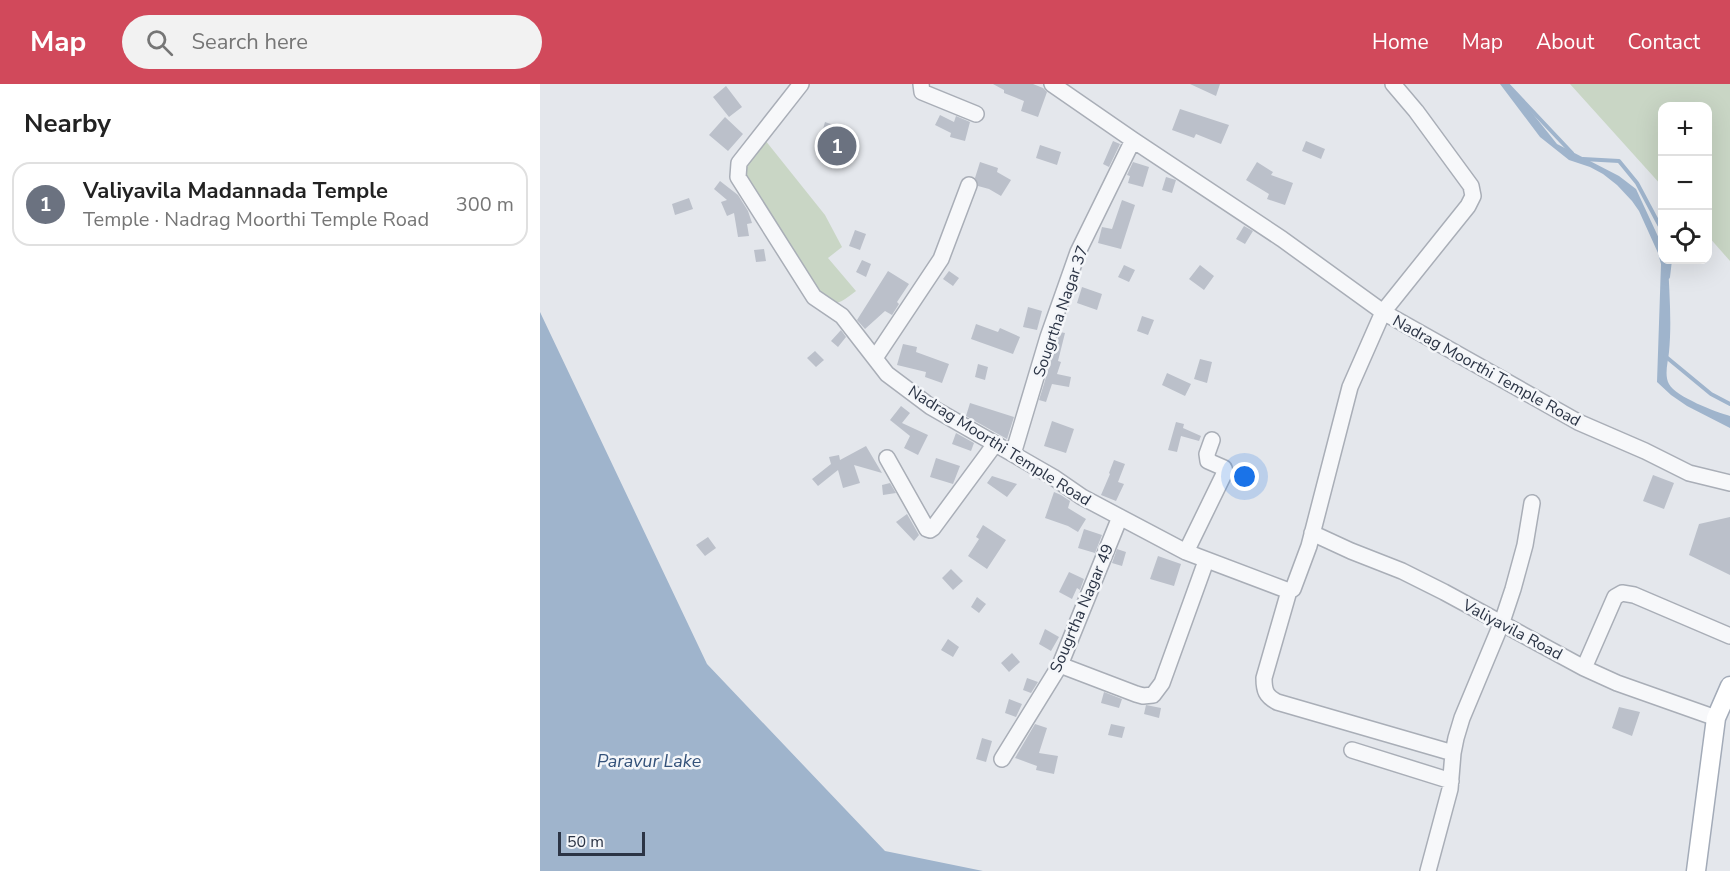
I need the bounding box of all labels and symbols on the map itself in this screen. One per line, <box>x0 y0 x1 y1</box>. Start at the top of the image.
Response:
pin: 1 <box>818 124 856 168</box>
street label: Sougrtha Nagar 37 <box>1028 243 1094 380</box>
street label: Nadrag Moorthi Temple Road <box>1389 310 1584 432</box>
street label: Nadrag Moorthi Temple Road <box>904 380 1095 511</box>
your location <box>1230 462 1259 491</box>
street label: Sougrtha Nagar 49 <box>1045 541 1119 676</box>
street label: Valiyavila Road <box>1458 594 1566 665</box>
water label: Paravur Lake <box>597 749 702 773</box>
scale bar <box>558 829 645 856</box>

